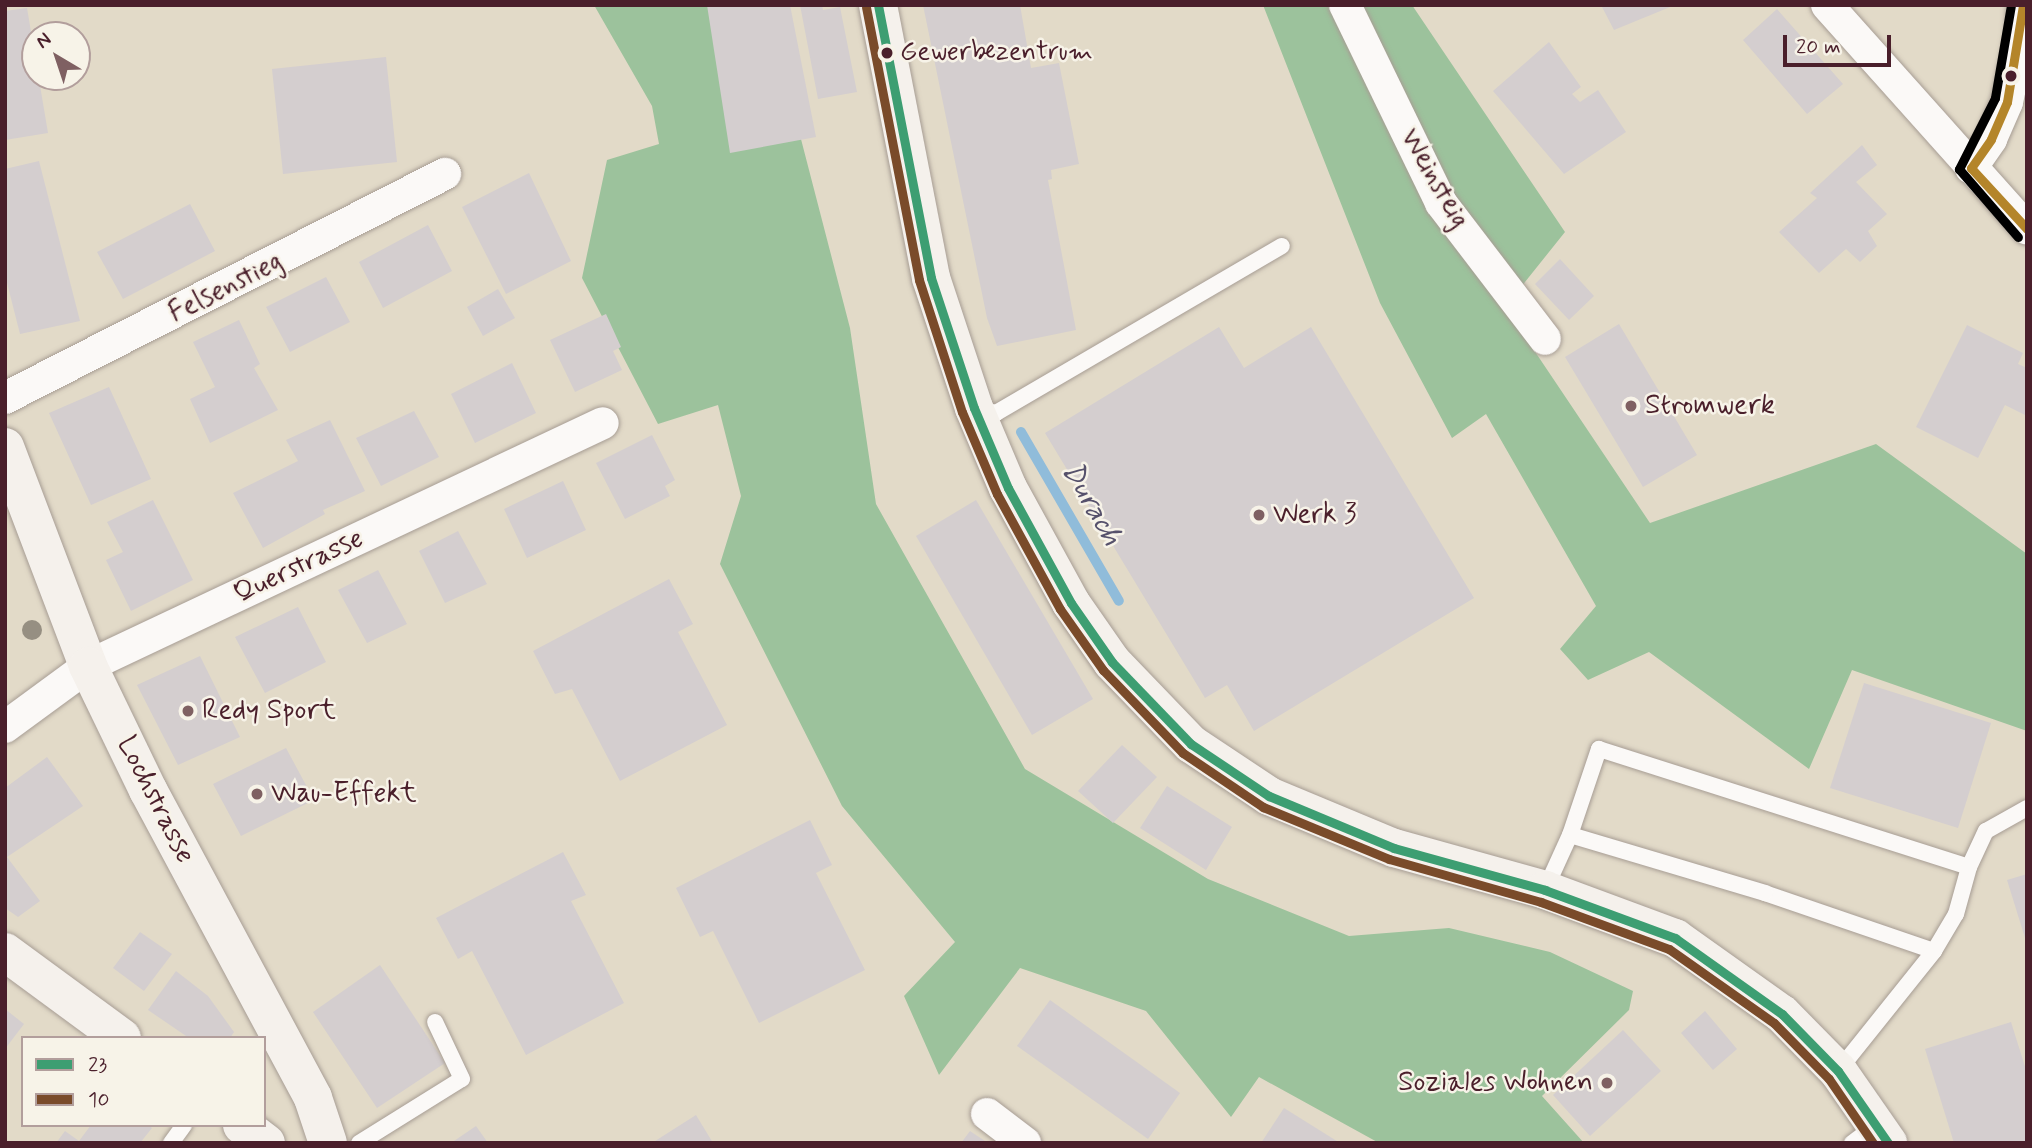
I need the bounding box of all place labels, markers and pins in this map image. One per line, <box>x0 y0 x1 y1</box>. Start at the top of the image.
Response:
place label: Gewerbezentrum <box>900 37 1093 69</box>
marker: Gewerbezentrum <box>880 46 894 60</box>
unlabelled marker <box>2004 69 2018 83</box>
place label: Stromwerk <box>1645 389 1775 423</box>
marker: Stromwerk <box>1623 398 1639 414</box>
place label: Werk 3 <box>1273 498 1357 532</box>
marker: Werk 3 <box>1251 507 1267 523</box>
place label: Redy Sport <box>202 694 336 728</box>
marker: Redy Sport <box>180 703 196 719</box>
place label: Wau-Effekt <box>271 777 417 811</box>
marker: Wau-Effekt <box>249 786 265 802</box>
place label: Soziales Wohnen <box>1388 1066 1593 1100</box>
marker: Soziales Wohnen <box>1599 1075 1615 1091</box>

